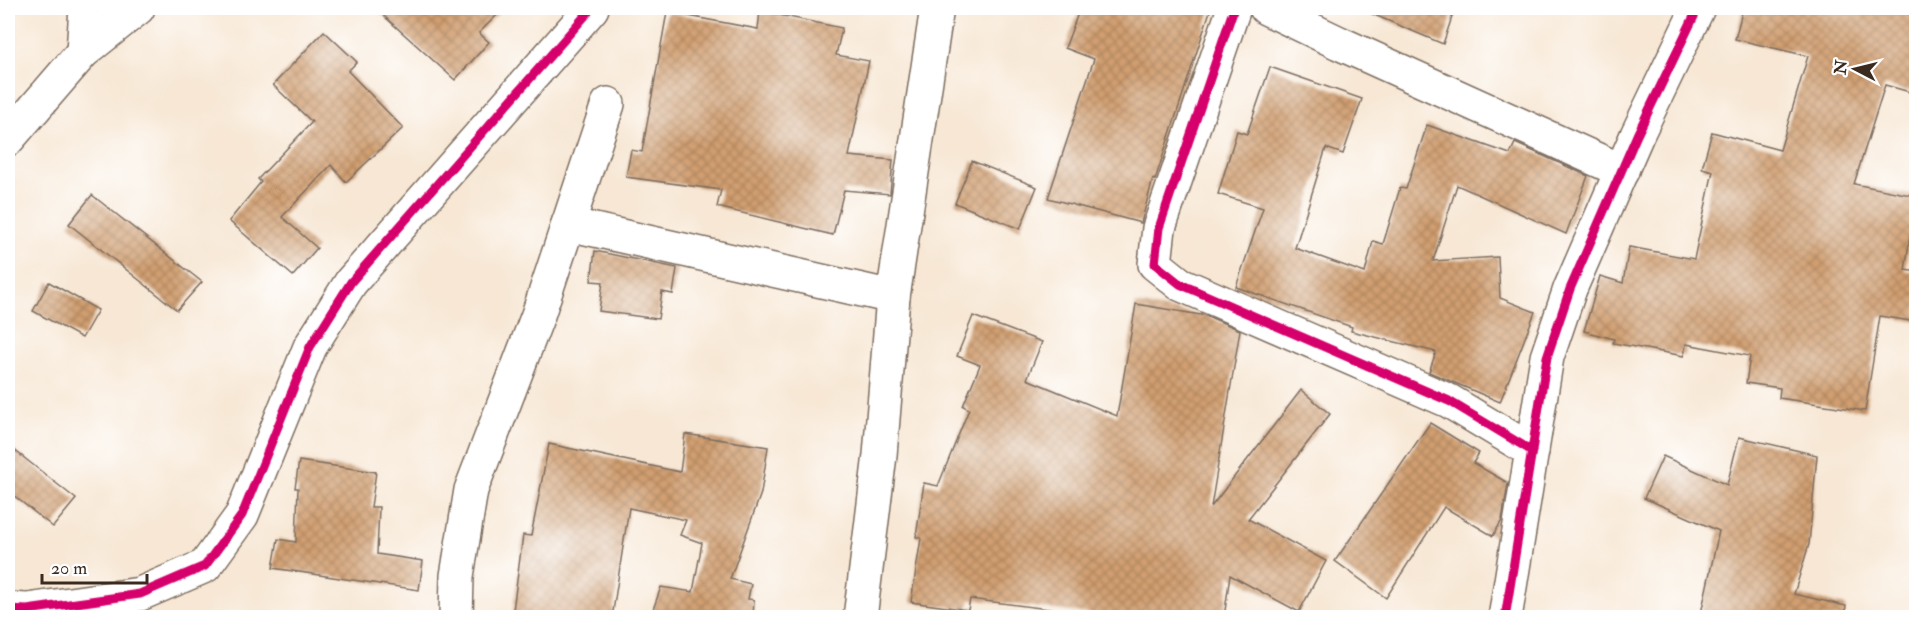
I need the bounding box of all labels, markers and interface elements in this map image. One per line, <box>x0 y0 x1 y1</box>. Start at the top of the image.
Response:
north arrow <box>1825 39 1885 99</box>
text: N <box>1830 58 1852 77</box>
scale bar <box>42 547 147 585</box>
text: 20 m <box>51 557 87 580</box>

